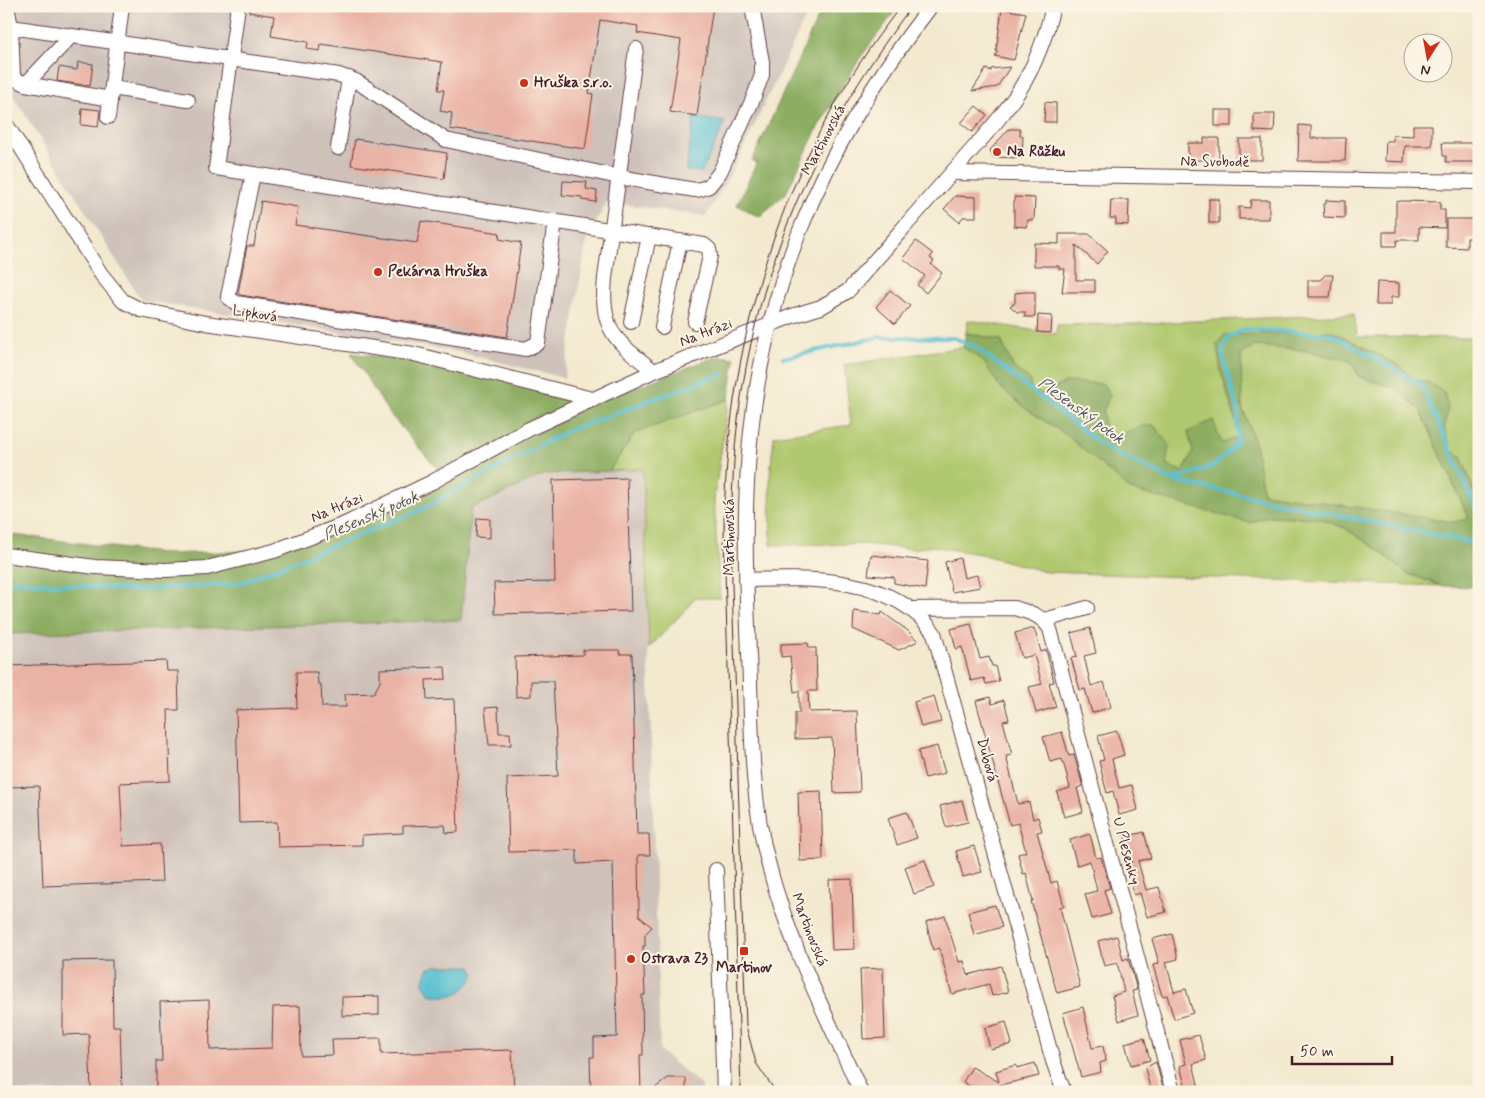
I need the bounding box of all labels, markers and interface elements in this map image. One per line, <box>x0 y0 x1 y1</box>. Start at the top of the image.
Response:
north arrow <box>1402 32 1452 82</box>
text: N <box>1419 60 1432 80</box>
place label: Hruška s.r.o. <box>534 73 612 93</box>
marker: Hruška s.r.o. <box>518 77 530 89</box>
street label: Martinovská <box>797 101 851 179</box>
place label: Na Růžku <box>1007 142 1065 162</box>
marker: Na Růžku <box>991 146 1003 158</box>
street label: Na Svobodě <box>1180 151 1250 173</box>
place label: Pekárna Hruška <box>388 262 488 282</box>
marker: Pekárna Hruška <box>372 266 384 278</box>
street label: Lipková <box>231 301 279 327</box>
street label: Na Hrázi <box>677 314 735 352</box>
water label: Plesenský potok <box>1034 373 1128 449</box>
water label: Plesenský potok <box>320 486 422 546</box>
street label: Na Hrázi <box>308 488 366 528</box>
street label: Martinovská <box>720 498 740 576</box>
street label: Dubová <box>972 736 1002 784</box>
street label: U Plesenky <box>1107 815 1145 887</box>
street label: Martinovská <box>786 890 832 970</box>
marker: Martinov <box>738 945 750 957</box>
place label: Ostrava 23 <box>641 949 709 969</box>
marker: Ostrava 23 <box>625 953 637 965</box>
place label: Martinov <box>716 958 772 978</box>
scale bar <box>1292 1033 1392 1065</box>
text: 50 m <box>1300 1042 1334 1062</box>

